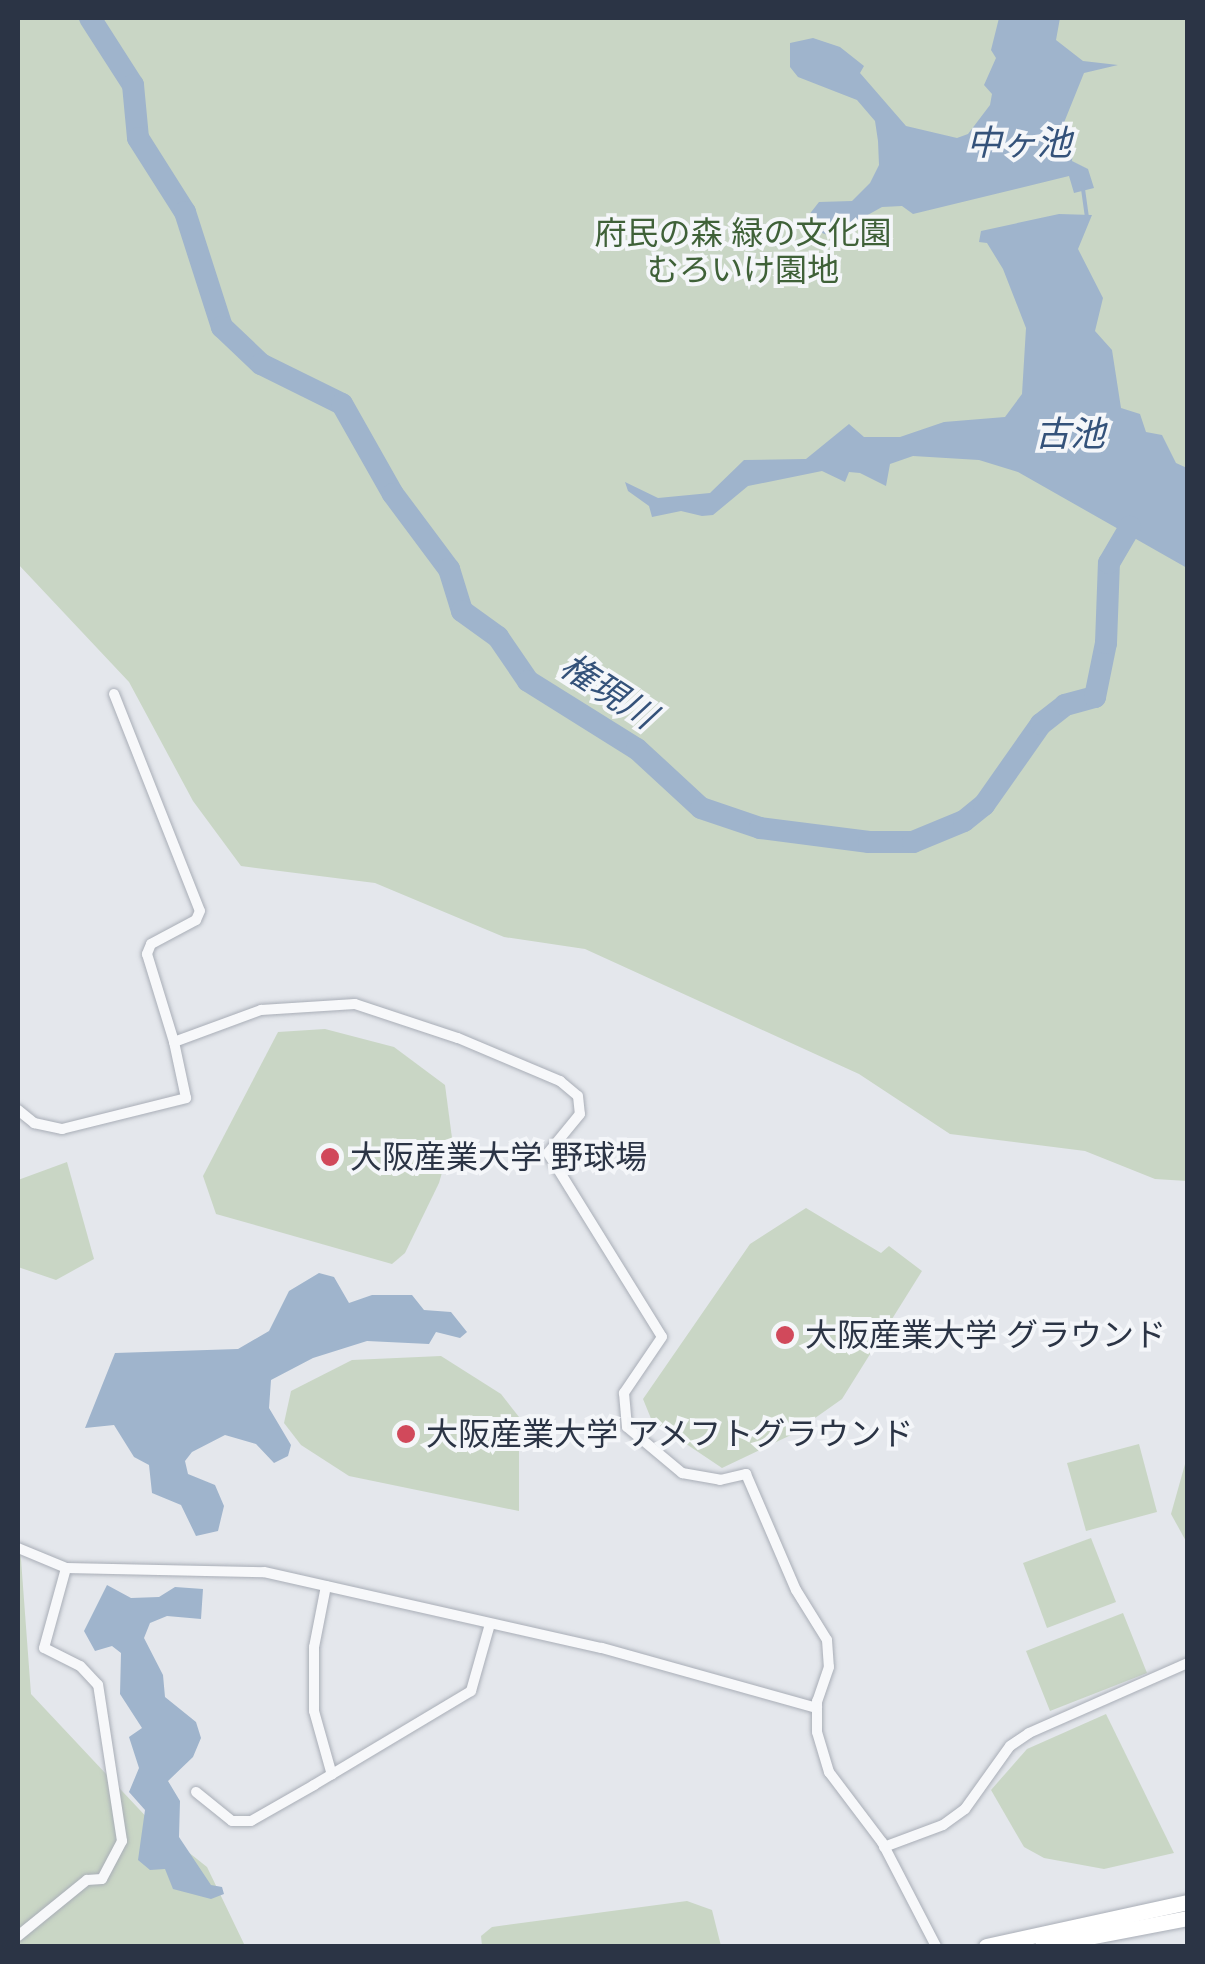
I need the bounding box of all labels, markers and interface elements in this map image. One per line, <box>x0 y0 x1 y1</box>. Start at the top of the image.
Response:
water label: 中ヶ池 <box>967 122 1071 164</box>
park label: 府民の森 緑の文化園 むろいけ園地 <box>595 215 891 290</box>
water label: 古池 <box>1035 413 1105 455</box>
water label: 権現川 <box>553 645 663 737</box>
place label: 大阪産業大学 野球場 <box>350 1138 647 1176</box>
marker: 大阪産業大学 野球場 <box>319 1146 341 1168</box>
place label: 大阪産業大学 グラウンド <box>805 1316 1166 1354</box>
marker: 大阪産業大学 グラウンド <box>774 1324 796 1346</box>
place label: 大阪産業大学 アメフトグラウンド <box>426 1415 915 1453</box>
marker: 大阪産業大学 アメフトグラウンド <box>395 1423 417 1445</box>

